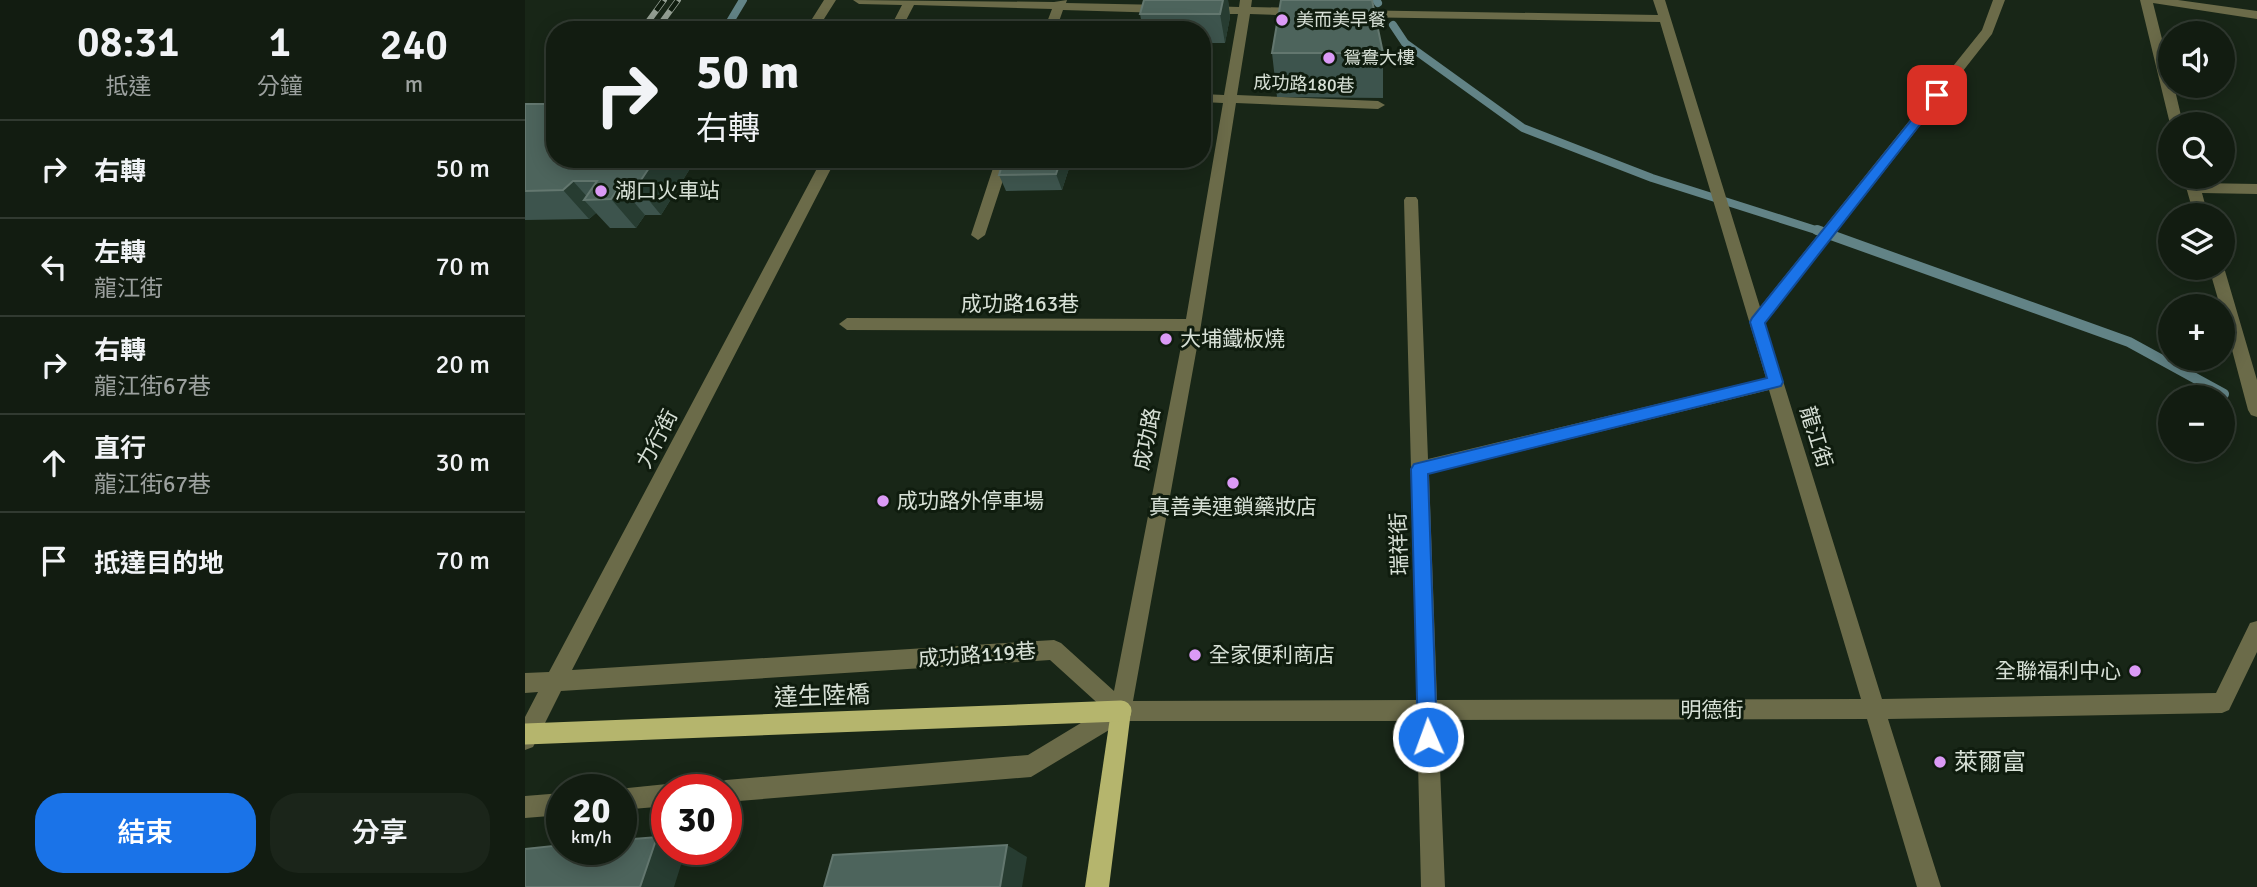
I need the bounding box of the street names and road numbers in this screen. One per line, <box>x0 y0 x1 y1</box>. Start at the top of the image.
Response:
street label: 成功路180巷 <box>1253 71 1355 97</box>
street label: 成功路163巷 <box>961 291 1079 317</box>
street label: 龍江街 <box>1794 403 1838 471</box>
street label: 力行街 <box>631 405 683 473</box>
street label: 成功路 <box>1128 406 1166 472</box>
street label: 瑞祥街 <box>1385 512 1413 576</box>
street label: 成功路119巷 <box>917 638 1037 672</box>
street label: 達生陸橋 <box>774 679 870 713</box>
street label: 明德街 <box>1681 697 1744 723</box>

